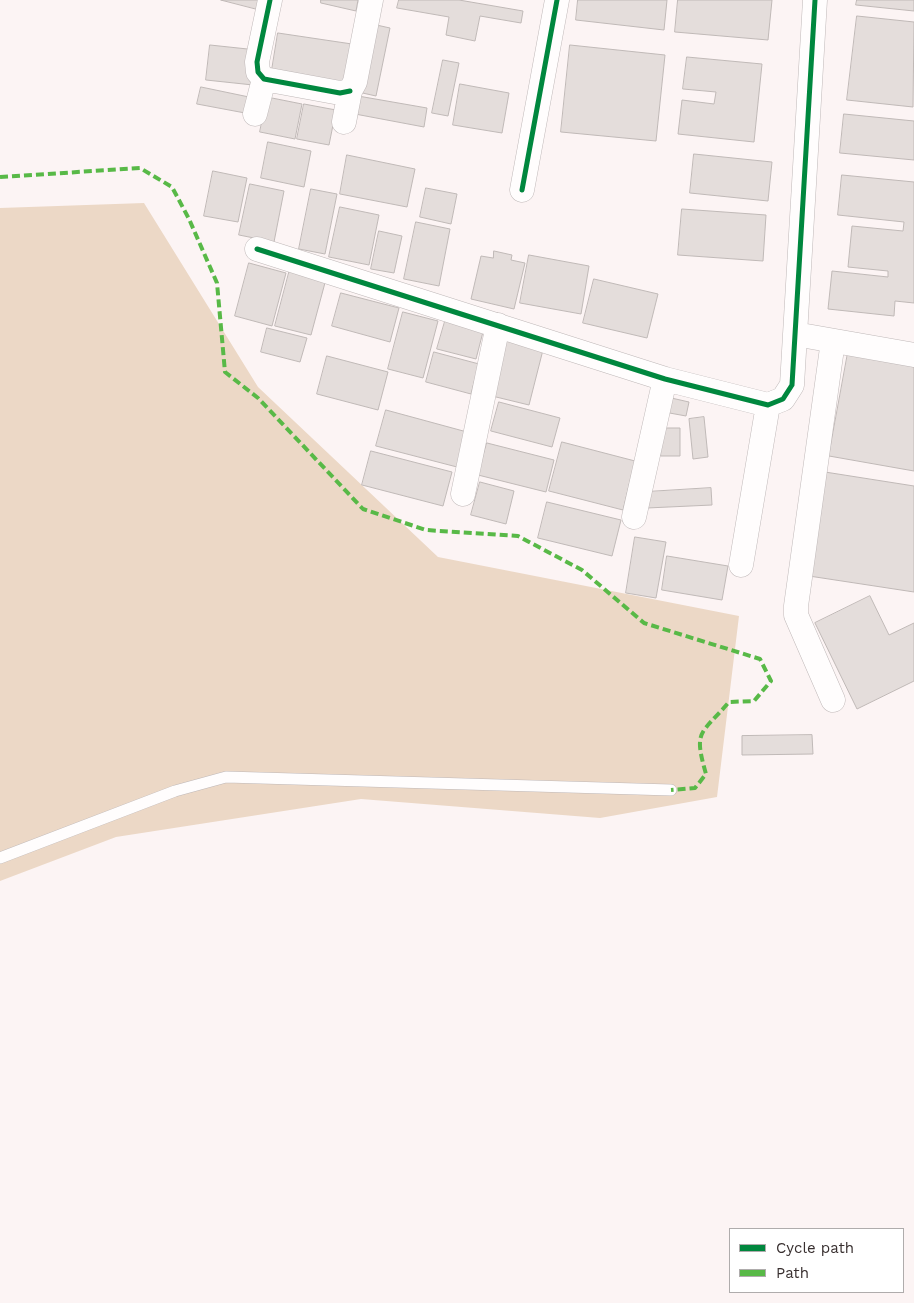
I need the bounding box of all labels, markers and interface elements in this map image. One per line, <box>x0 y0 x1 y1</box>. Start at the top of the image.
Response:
legend <box>729 1228 904 1293</box>
text: Cycle path <box>776 1239 854 1257</box>
text: Path <box>776 1264 809 1282</box>

